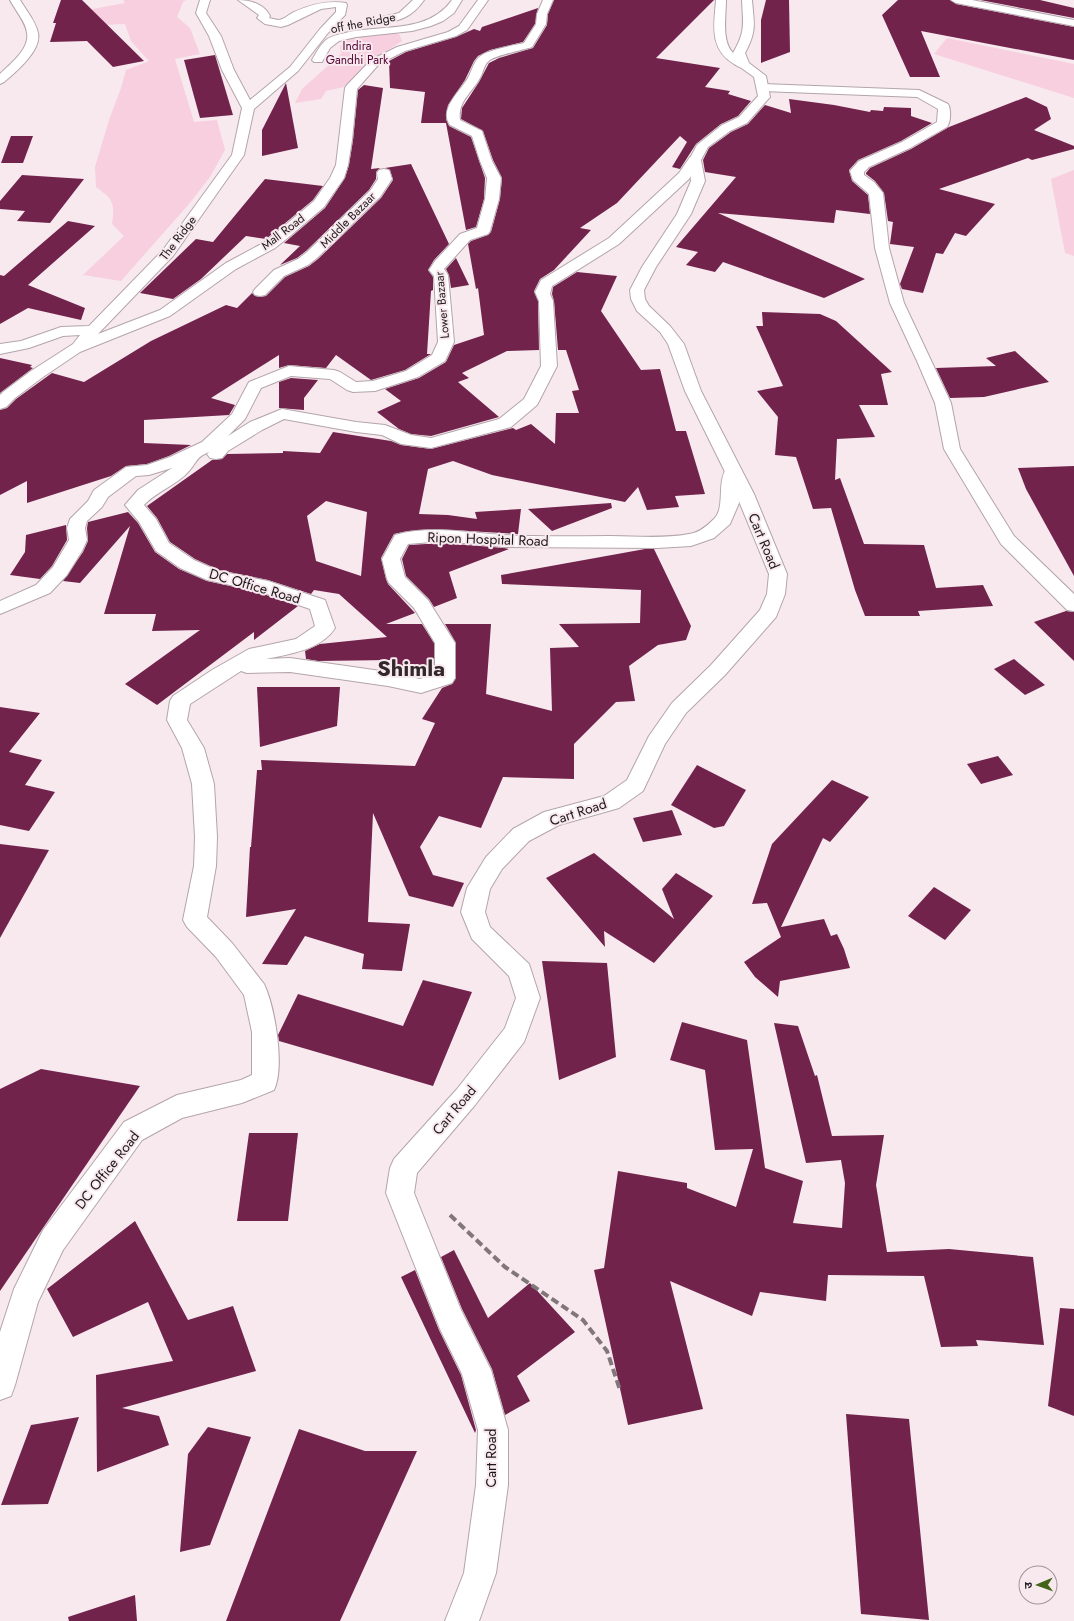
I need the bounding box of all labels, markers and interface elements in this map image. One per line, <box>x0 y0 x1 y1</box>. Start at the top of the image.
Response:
street label: off the Ridge <box>329 8 397 38</box>
park label: Indira Gandhi Park <box>326 37 389 69</box>
street label: Middle Bazaar <box>316 187 381 252</box>
street label: Mall Road <box>257 210 309 254</box>
street label: The Ridge <box>155 212 201 264</box>
street label: Lower Bazaar <box>430 270 454 339</box>
street label: Cart Road <box>743 510 785 572</box>
street label: Ripon Hospital Road <box>427 527 549 551</box>
street label: DC Office Road <box>207 563 303 609</box>
district label: Shimla <box>377 652 445 684</box>
street label: Cart Road <box>547 793 609 831</box>
street label: Cart Road <box>427 1081 481 1139</box>
street label: DC Office Road <box>70 1127 144 1213</box>
street label: Cart Road <box>481 1429 501 1487</box>
north arrow <box>1018 1565 1058 1605</box>
text: उ <box>1020 1581 1036 1589</box>

